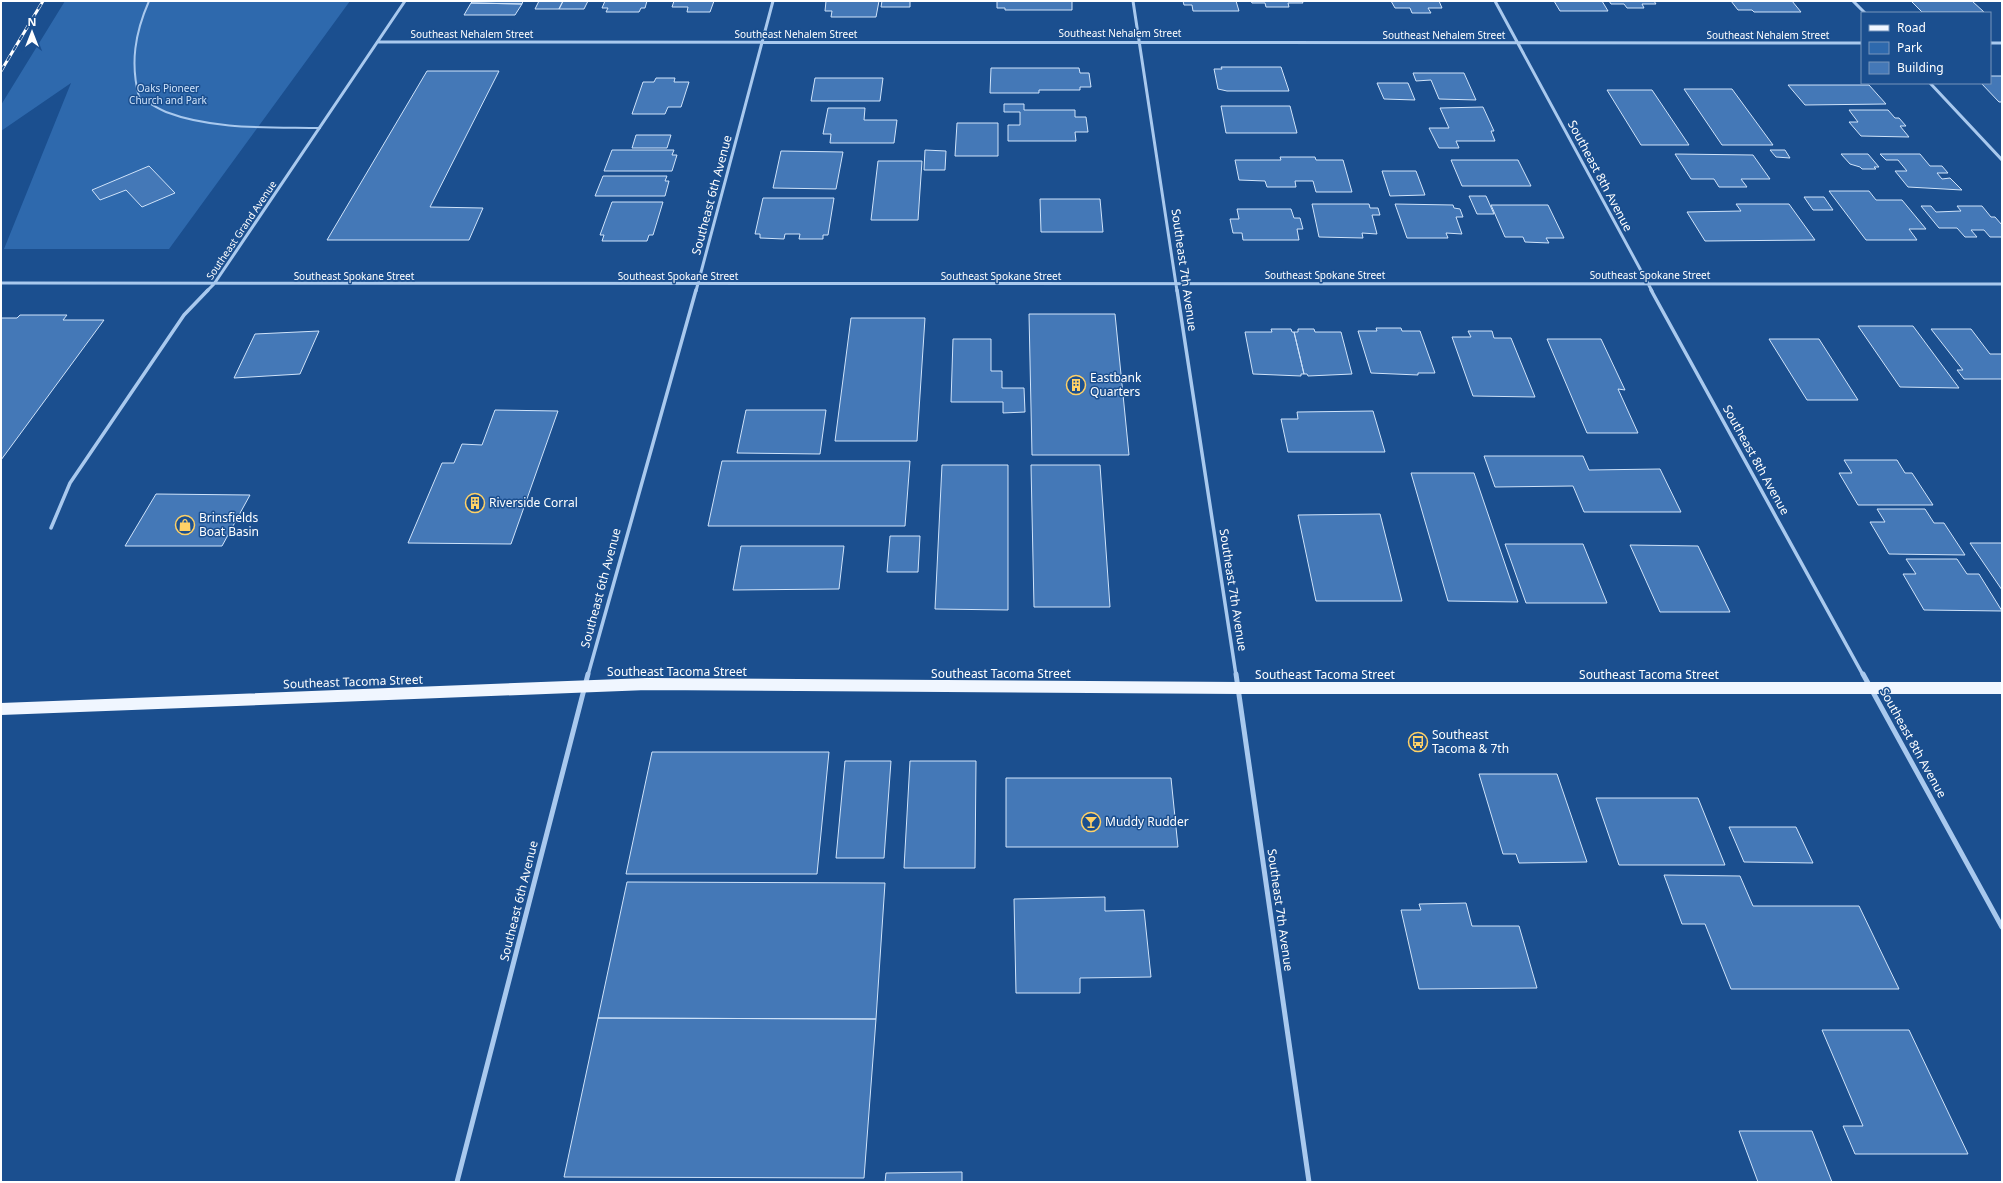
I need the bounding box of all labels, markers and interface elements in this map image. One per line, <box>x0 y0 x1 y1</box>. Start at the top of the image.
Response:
north arrow <box>12 12 52 52</box>
legend <box>1861 12 1991 84</box>
text: N <box>28 14 36 29</box>
text: Road <box>1897 19 1926 36</box>
street label: Southeast Nehalem Street <box>1059 26 1182 40</box>
street label: Southeast Nehalem Street <box>411 27 534 41</box>
street label: Southeast Nehalem Street <box>735 27 858 41</box>
street label: Southeast Nehalem Street <box>1383 28 1506 42</box>
street label: Southeast Nehalem Street <box>1707 28 1830 42</box>
text: Park <box>1897 39 1923 56</box>
text: Building <box>1897 59 1944 76</box>
park label: Oaks Pioneer Church and Park <box>129 81 208 107</box>
street label: Southeast 8th Avenue <box>1564 117 1637 235</box>
street label: Southeast 6th Avenue <box>687 133 736 257</box>
street label: Southeast Grand Avenue <box>203 177 280 282</box>
street label: Southeast 7th Avenue <box>1167 208 1202 333</box>
street label: Southeast Spokane Street <box>1265 268 1386 282</box>
street label: Southeast Spokane Street <box>1590 268 1711 282</box>
street label: Southeast Spokane Street <box>294 269 415 283</box>
street label: Southeast Spokane Street <box>618 269 739 283</box>
street label: Southeast Spokane Street <box>941 269 1062 283</box>
place label: Eastbank Quarters <box>1090 369 1142 400</box>
building icon: Eastbank Quarters <box>1065 374 1087 396</box>
street label: Southeast 8th Avenue <box>1719 402 1794 518</box>
building icon: Riverside Corral <box>464 492 486 514</box>
place label: Riverside Corral <box>489 494 578 511</box>
place label: Brinsfields Boat Basin <box>199 509 259 540</box>
shop icon: Brinsfields Boat Basin <box>174 514 196 536</box>
street label: Southeast 6th Avenue <box>576 526 625 650</box>
street label: Southeast 7th Avenue <box>1215 528 1252 653</box>
street label: Southeast Tacoma Street <box>607 663 748 680</box>
street label: Southeast Tacoma Street <box>931 665 1072 682</box>
street label: Southeast Tacoma Street <box>1255 666 1396 683</box>
street label: Southeast Tacoma Street <box>1579 666 1720 683</box>
street label: Southeast Tacoma Street <box>283 671 424 692</box>
street label: Southeast 8th Avenue <box>1876 685 1951 801</box>
place label: Southeast Tacoma & 7th <box>1432 726 1509 757</box>
bus stop icon: Southeast Tacoma & 7th <box>1407 731 1429 753</box>
bar icon: Muddy Rudder <box>1080 811 1102 833</box>
place label: Muddy Rudder <box>1105 813 1189 830</box>
street label: Southeast 6th Avenue <box>495 839 542 963</box>
street label: Southeast 7th Avenue <box>1263 848 1298 973</box>

